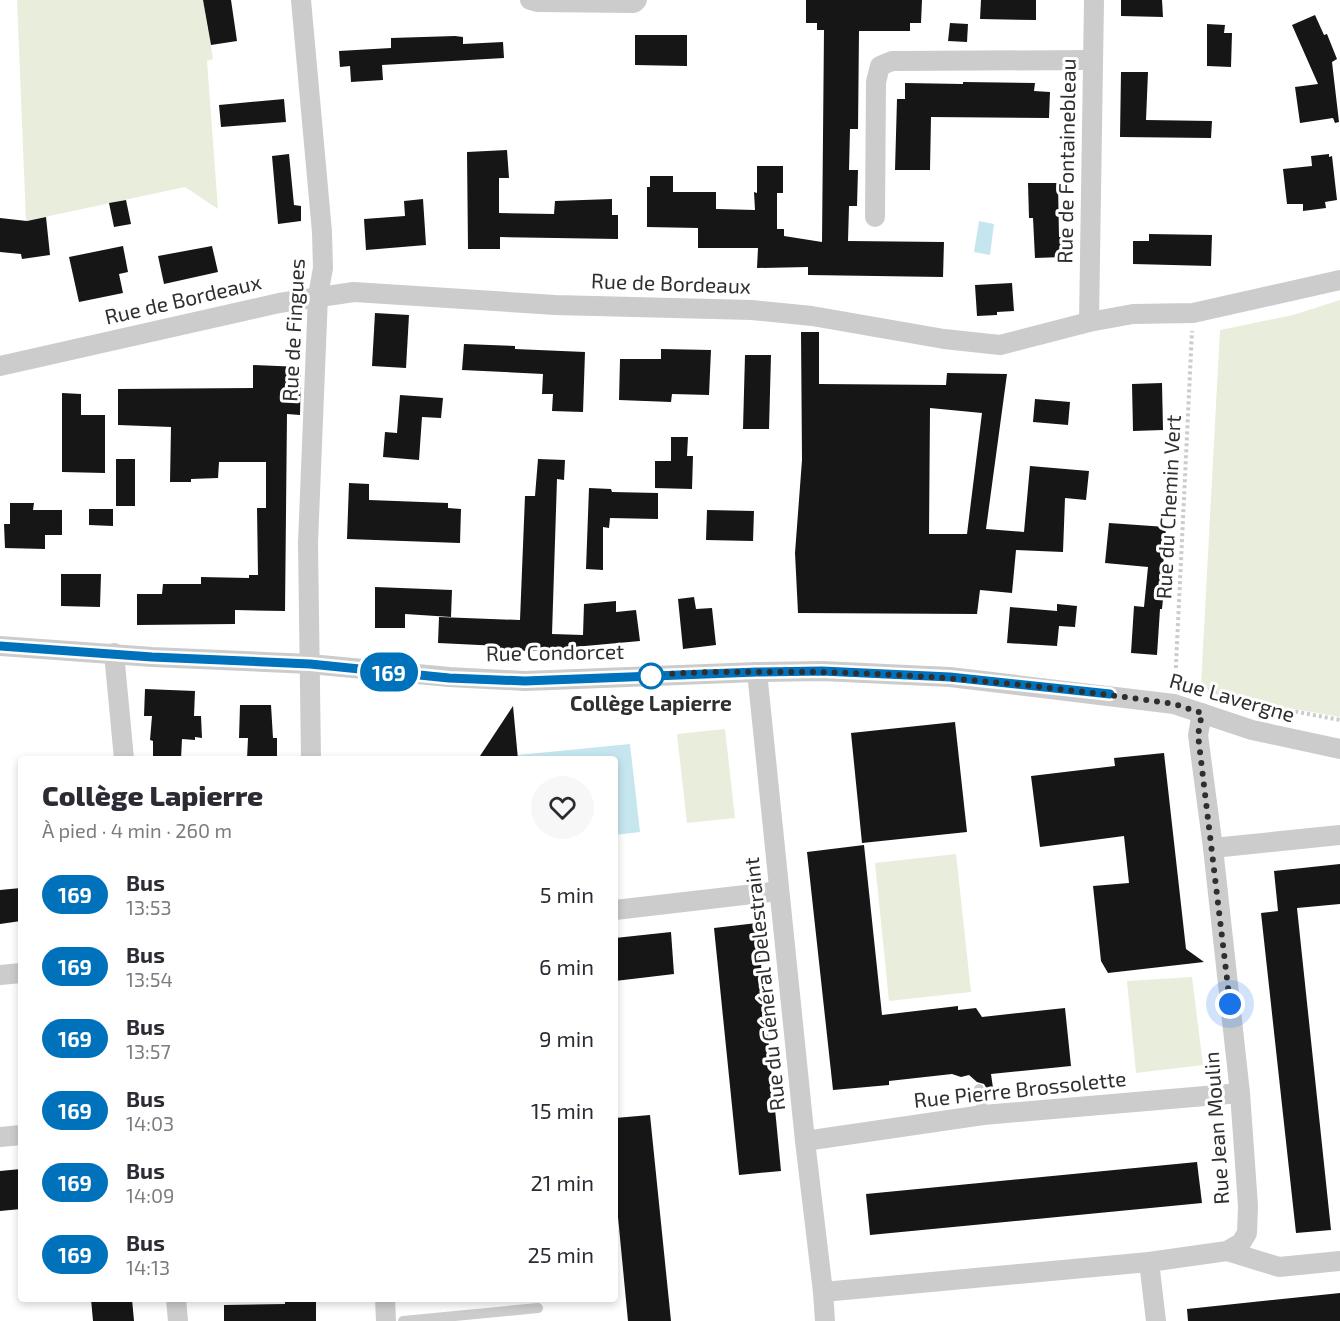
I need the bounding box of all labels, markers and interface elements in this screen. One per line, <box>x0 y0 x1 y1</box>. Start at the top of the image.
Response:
street label: Rue de Fontainebleau <box>1051 58 1080 264</box>
street label: Rue de Fingues <box>276 258 309 402</box>
street label: Rue de Bordeaux <box>591 267 751 298</box>
street label: Rue de Bordeaux <box>102 268 263 329</box>
street label: Rue du Chemin Vert <box>1150 414 1185 600</box>
street label: Rue Condorcet <box>486 638 624 665</box>
line badge: 169 <box>354 652 424 692</box>
text: 169 <box>372 660 406 685</box>
marker: Collège Lapierre <box>638 663 664 689</box>
street label: Rue Lavergne <box>1167 667 1298 726</box>
place label: Collège Lapierre <box>570 690 732 715</box>
button: heart <box>531 776 594 839</box>
text: Collège Lapierre <box>42 778 263 812</box>
text: À pied · 4 min · 260 m <box>42 818 232 842</box>
street label: Rue du Général Delestraint <box>738 856 789 1112</box>
text: Bus <box>126 869 165 895</box>
text: 5 min <box>540 881 594 907</box>
text: 169 <box>58 882 92 907</box>
text: 13:53 <box>126 895 172 919</box>
text: Bus <box>126 941 165 967</box>
text: 6 min <box>539 953 594 979</box>
text: 169 <box>58 954 92 979</box>
text: 13:54 <box>126 967 173 991</box>
your location <box>1215 989 1245 1019</box>
text: Bus <box>126 1013 165 1039</box>
text: 9 min <box>539 1025 594 1051</box>
text: 169 <box>58 1026 92 1051</box>
text: 13:57 <box>126 1039 171 1063</box>
street label: Rue Jean Moulin <box>1198 1051 1233 1205</box>
street label: Rue Pierre Brossolette <box>912 1065 1127 1112</box>
text: Bus <box>126 1085 165 1111</box>
text: 15 min <box>531 1097 594 1123</box>
text: 169 <box>58 1098 92 1123</box>
text: 14:03 <box>126 1111 174 1135</box>
text: Bus <box>126 1157 165 1183</box>
text: 21 min <box>530 1169 594 1195</box>
text: 169 <box>58 1170 92 1195</box>
text: 14:09 <box>126 1183 174 1207</box>
text: Bus <box>126 1229 165 1255</box>
text: 25 min <box>527 1241 594 1267</box>
text: 169 <box>58 1242 92 1267</box>
text: 14:13 <box>126 1255 170 1279</box>

